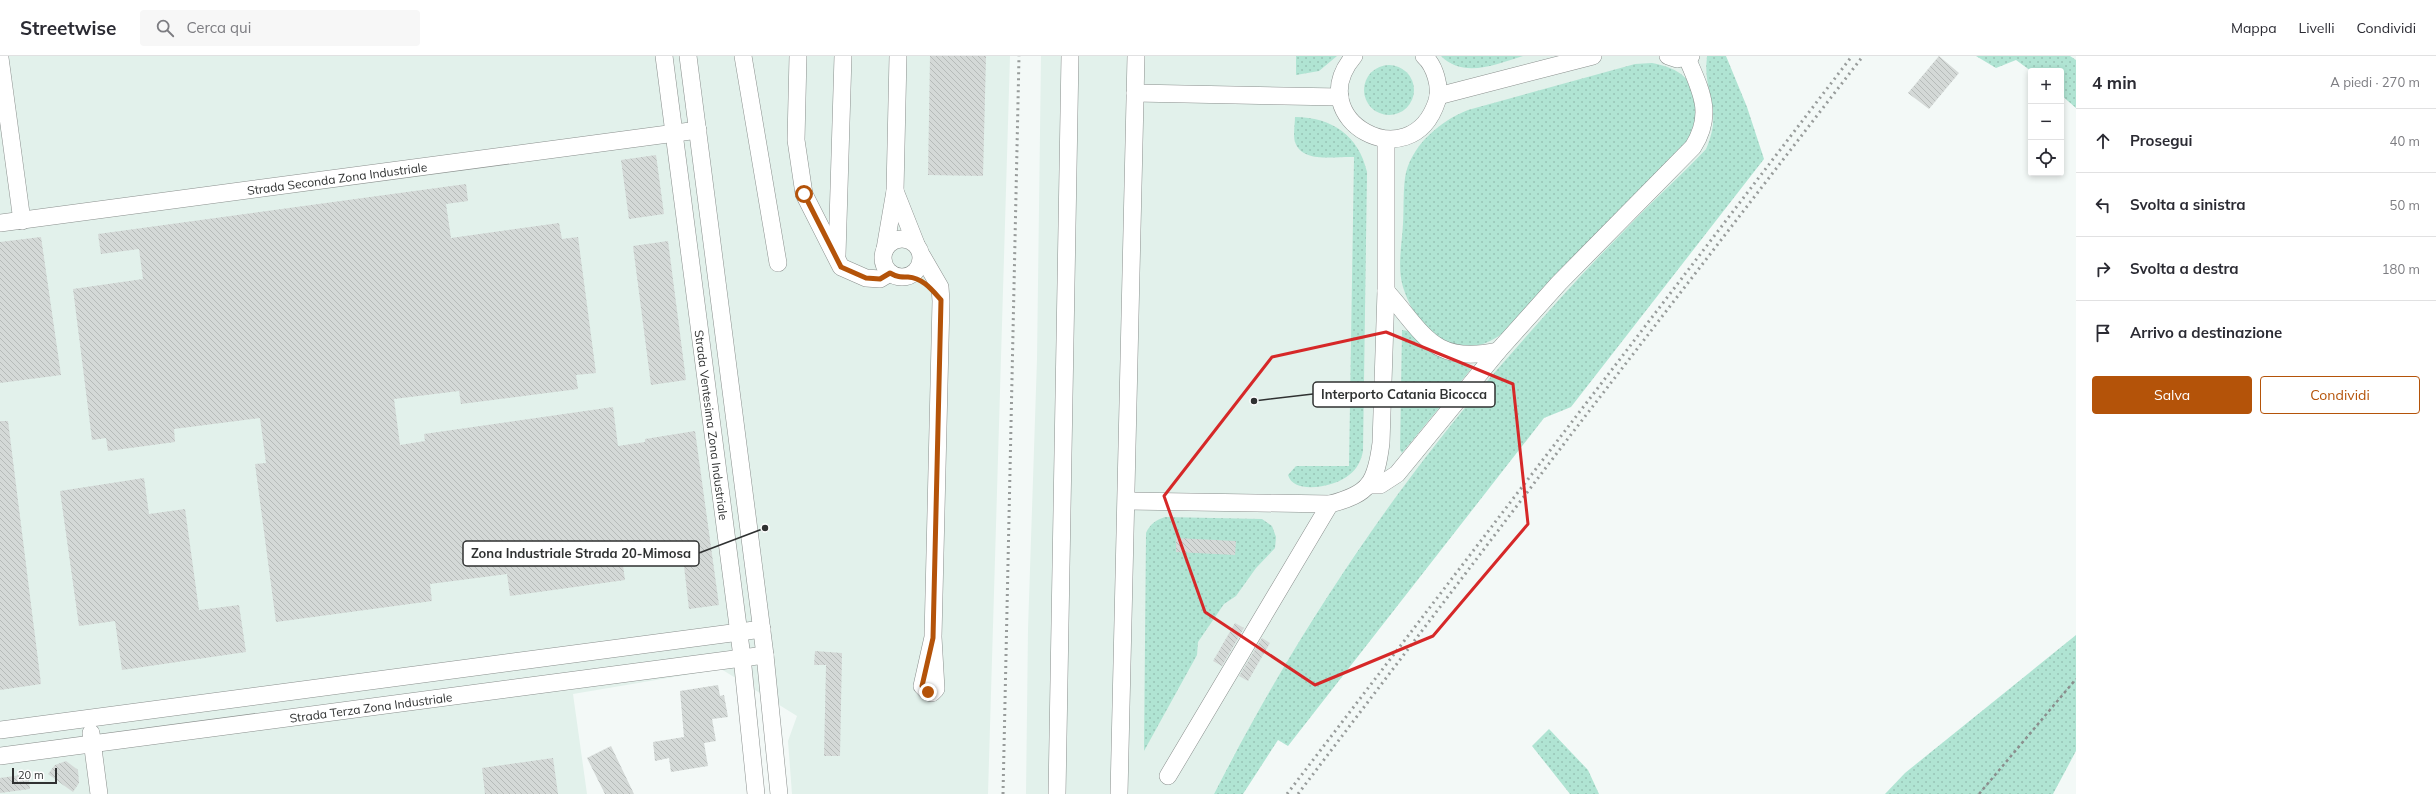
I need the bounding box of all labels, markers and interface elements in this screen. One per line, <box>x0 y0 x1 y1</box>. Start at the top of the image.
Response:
search box <box>140 10 420 46</box>
text: Streetwise <box>20 16 116 40</box>
icon: search <box>154 17 176 39</box>
text: Cerca qui <box>186 18 251 37</box>
text: Mappa <box>2231 19 2277 37</box>
text: Livelli <box>2299 19 2334 37</box>
text: Condividi <box>2356 19 2416 37</box>
map controls <box>2028 68 2064 176</box>
button: + <box>2028 68 2064 104</box>
text: 4 min <box>2092 72 2137 93</box>
text: A piedi · 270 m <box>2330 74 2420 90</box>
button: − <box>2028 104 2064 140</box>
icon: ahead <box>2092 130 2114 152</box>
text: Prosegui <box>2130 131 2192 150</box>
text: 40 m <box>2390 133 2420 149</box>
button: locate <box>2028 140 2064 176</box>
street label: Strada Seconda Zona Industriale <box>246 159 428 198</box>
route start <box>795 185 813 203</box>
icon: left <box>2092 194 2114 216</box>
text: Svolta a sinistra <box>2130 195 2246 214</box>
text: 50 m <box>2390 197 2420 213</box>
icon: right <box>2092 258 2114 280</box>
text: Svolta a destra <box>2130 259 2239 278</box>
text: 180 m <box>2382 261 2420 277</box>
icon: arrive <box>2092 322 2114 344</box>
text: Arrivo a destinazione <box>2130 323 2282 342</box>
street label: Strada Ventesima Zona Industriale <box>692 329 732 521</box>
button: Salva <box>2092 376 2252 414</box>
button: Condividi <box>2260 376 2420 414</box>
callout: Interporto Catania Bicocca <box>1313 382 1495 407</box>
text: Interporto Catania Bicocca <box>1321 386 1487 402</box>
callout: Zona Industriale Strada 20-Mimosa <box>463 541 699 566</box>
text: Zona Industriale Strada 20-Mimosa <box>471 545 691 561</box>
route end <box>919 683 937 701</box>
street label: Strada Terza Zona Industriale <box>289 689 453 725</box>
scale bar <box>12 766 57 785</box>
text: 20 m <box>18 768 44 782</box>

